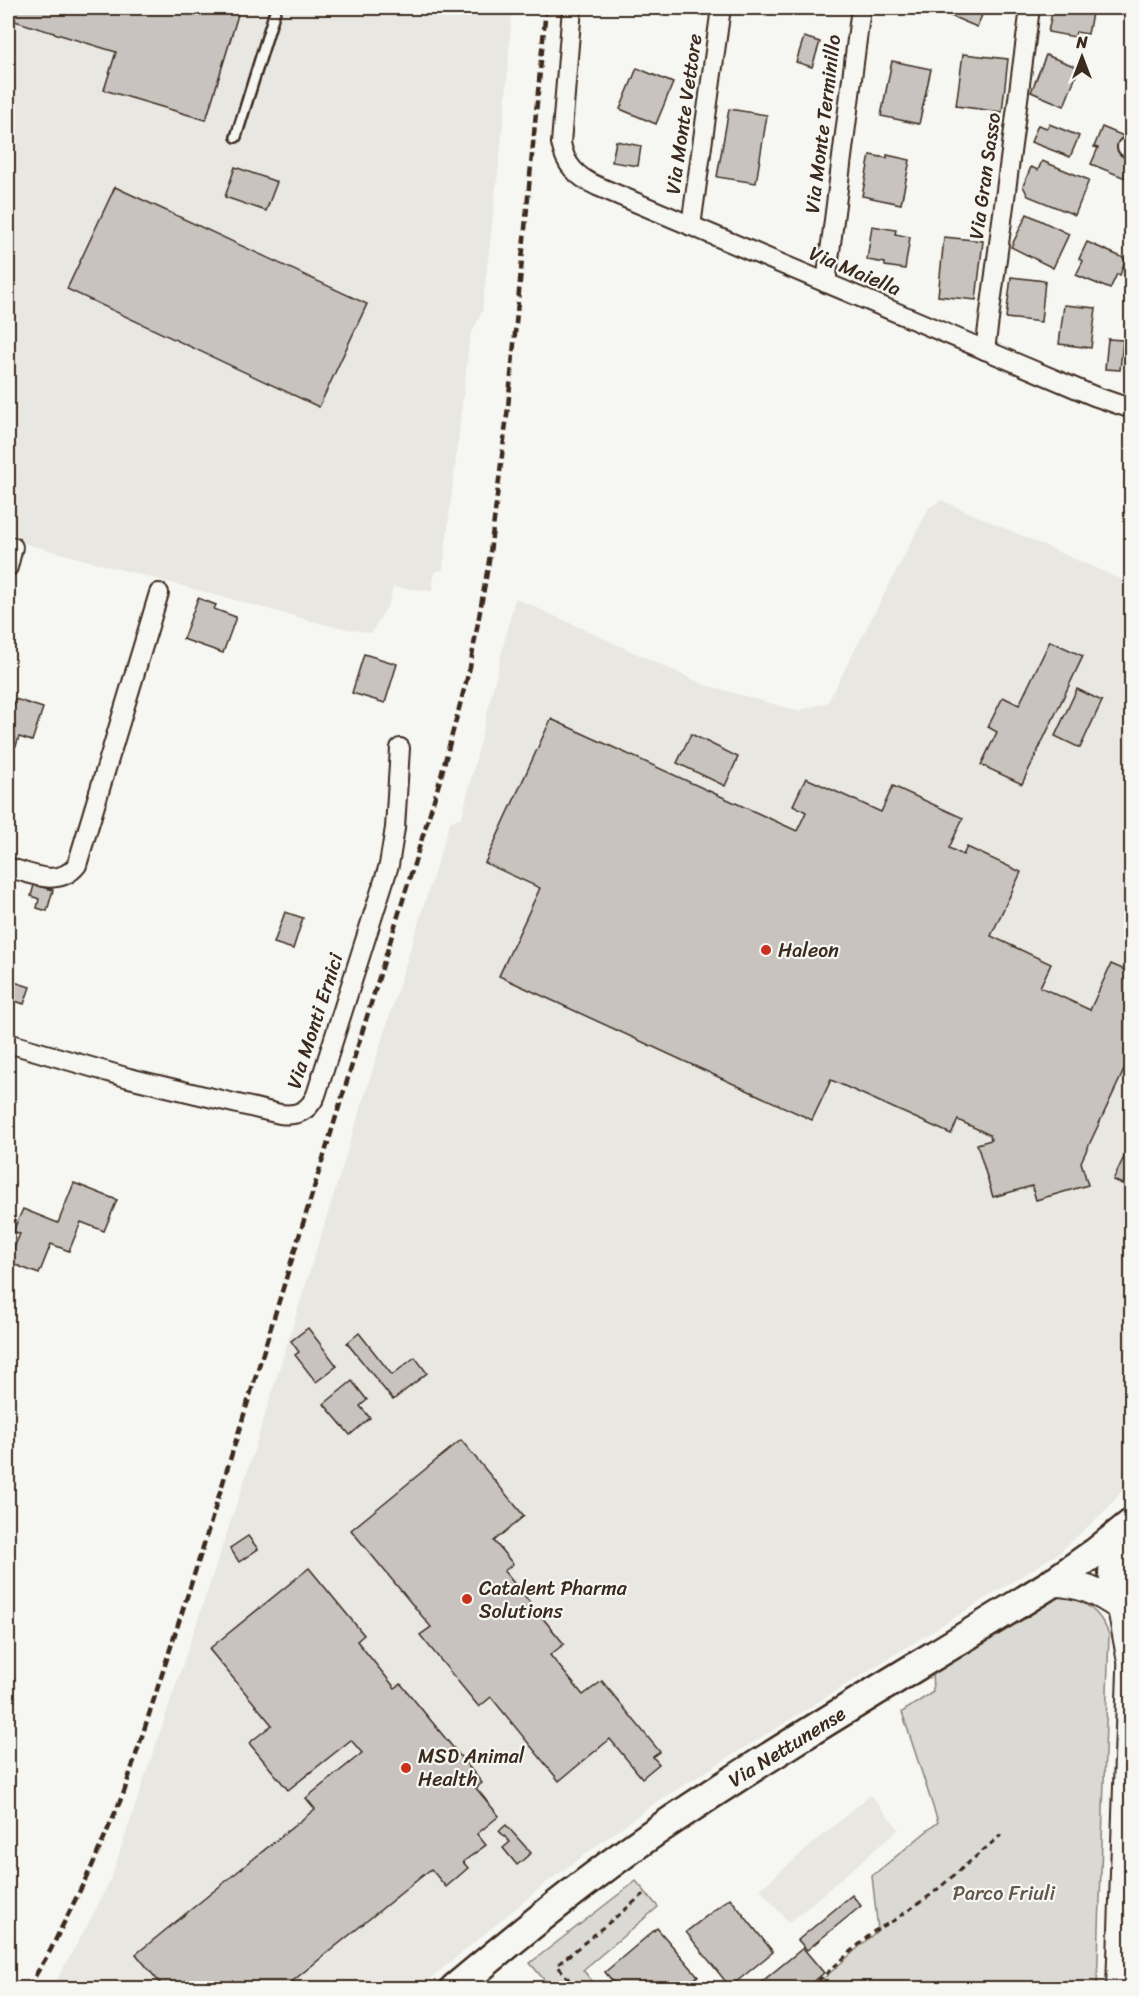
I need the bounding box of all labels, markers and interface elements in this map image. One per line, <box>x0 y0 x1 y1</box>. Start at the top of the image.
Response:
north arrow <box>1052 27 1112 87</box>
text: N <box>1075 28 1088 57</box>
street label: Via Monte Vettore <box>655 31 713 197</box>
street label: Via Monte Terminillo <box>795 33 851 215</box>
street label: Via Gran Sasso <box>959 110 1011 242</box>
street label: Via Maiella <box>804 236 906 306</box>
place label: Haleon <box>778 933 839 968</box>
marker: Haleon <box>759 943 773 957</box>
street label: Via Monti Ernici <box>277 948 354 1093</box>
place label: Catalent Pharma Solutions <box>479 1571 628 1629</box>
marker: Catalent Pharma Solutions <box>460 1592 474 1606</box>
street label: Via Nettunense <box>721 1697 853 1797</box>
place label: MSD Animal Health <box>418 1739 525 1797</box>
marker: MSD Animal Health <box>399 1761 413 1775</box>
park label: Parco Friuli <box>953 1876 1057 1911</box>

